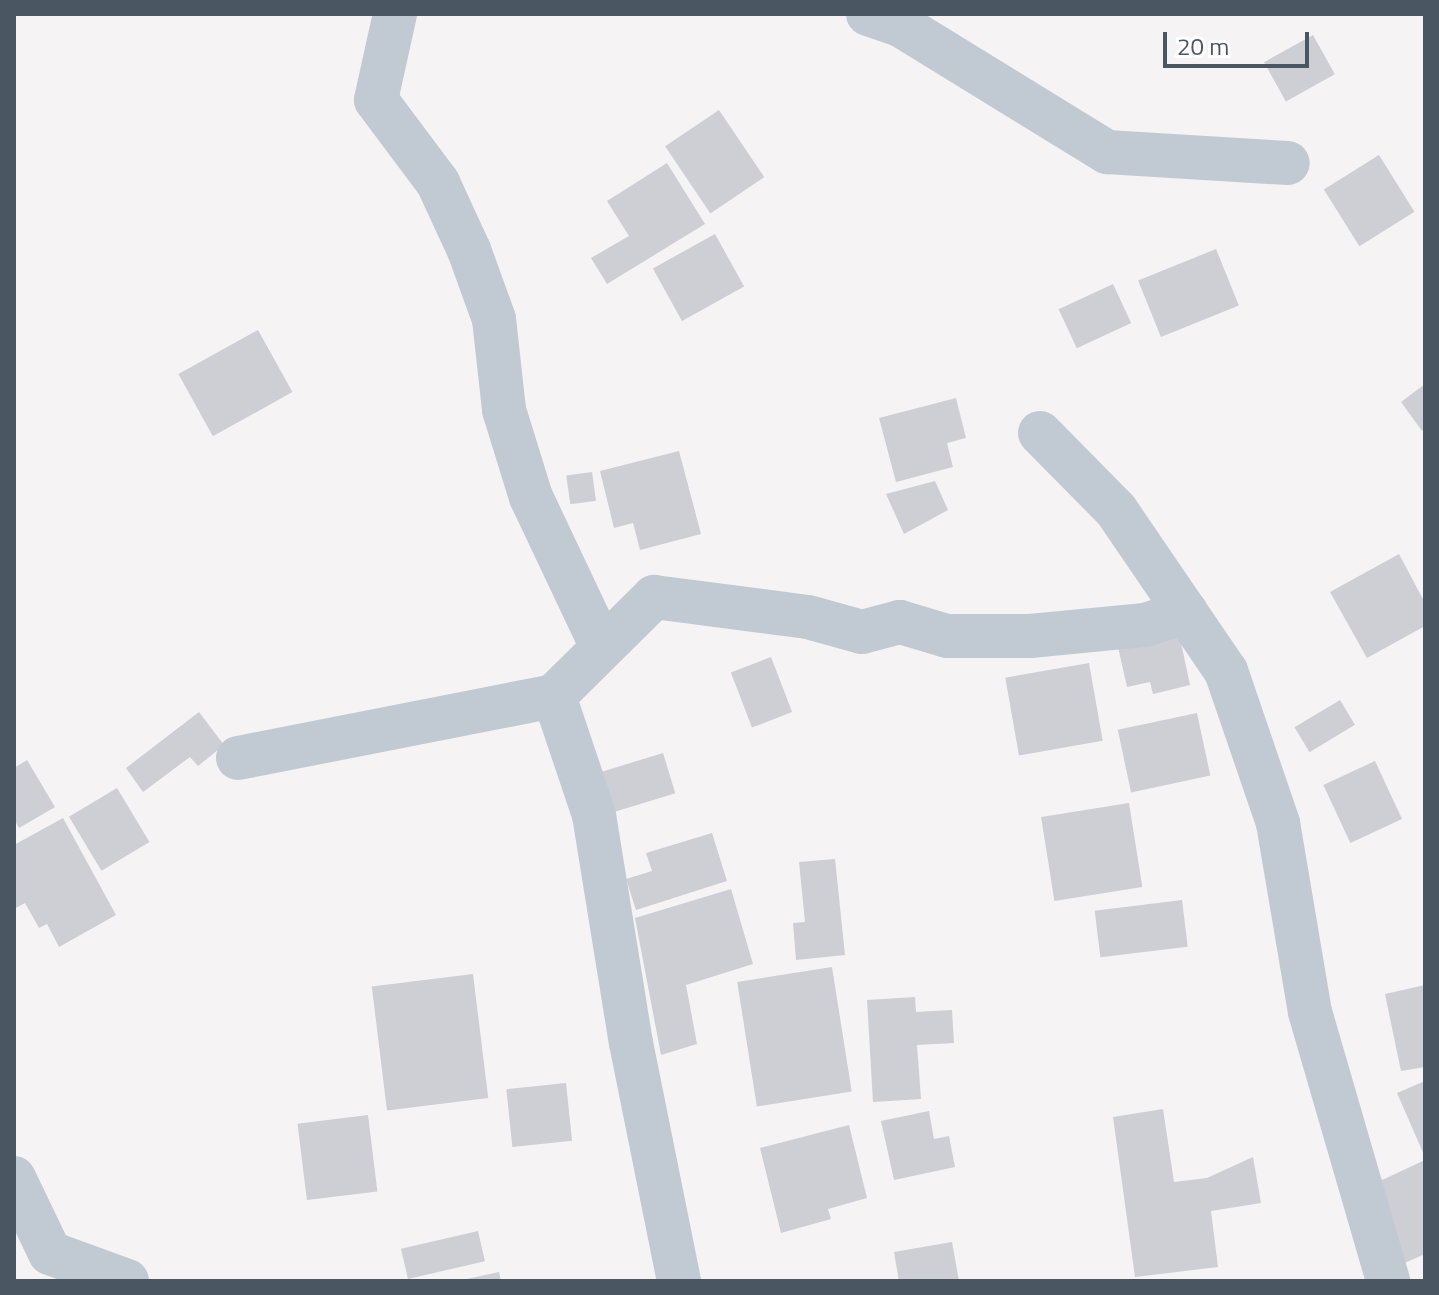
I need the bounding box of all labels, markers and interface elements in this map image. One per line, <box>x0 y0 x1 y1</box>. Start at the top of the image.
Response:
scale bar <box>1167 16 1313 66</box>
text: 20 m <box>1177 28 1229 64</box>

